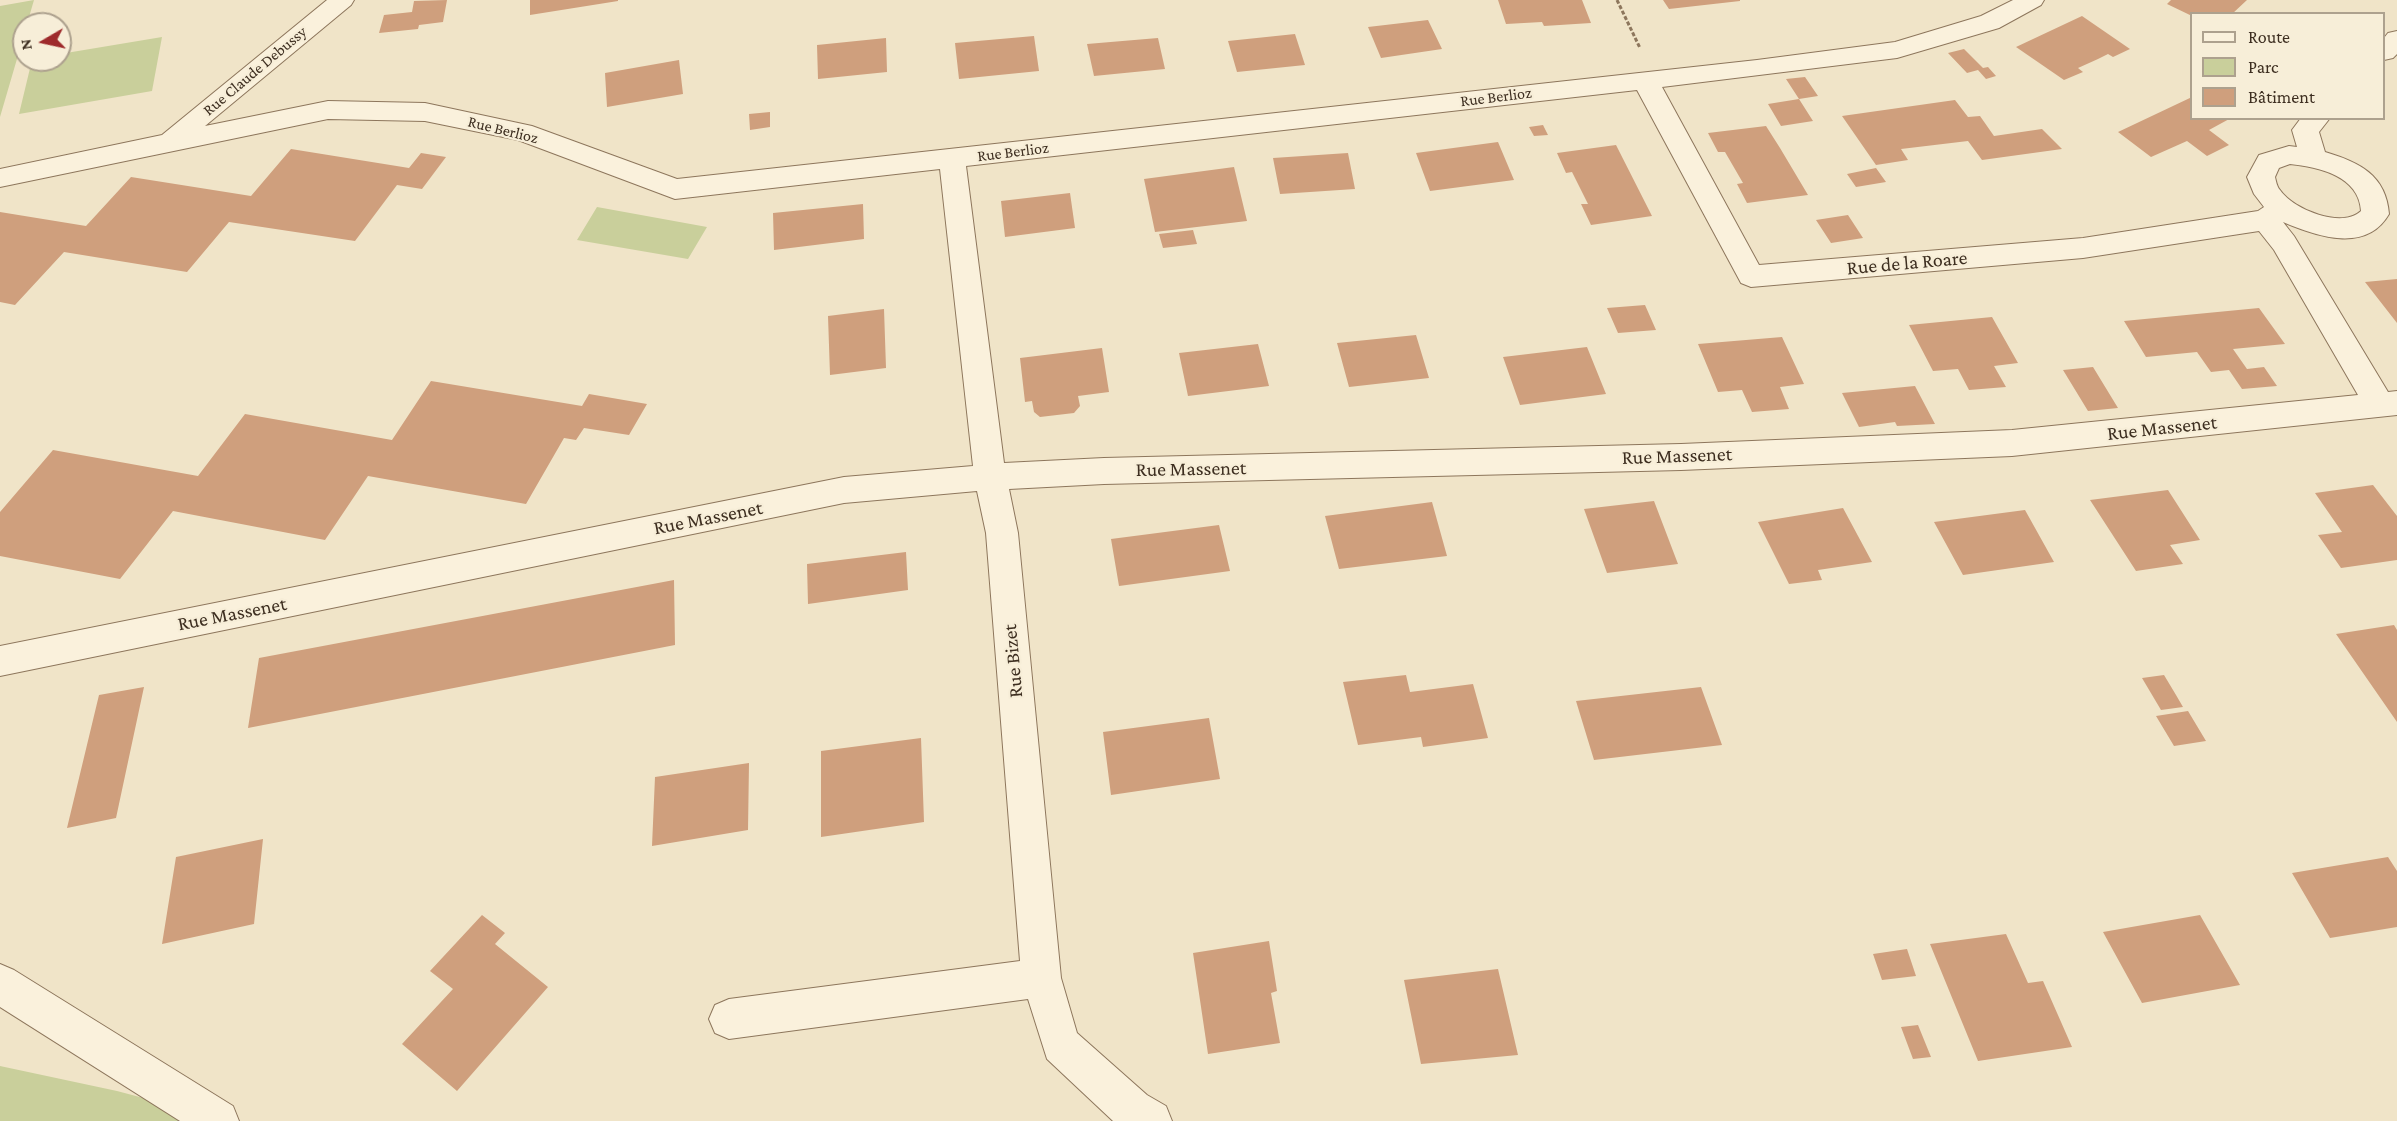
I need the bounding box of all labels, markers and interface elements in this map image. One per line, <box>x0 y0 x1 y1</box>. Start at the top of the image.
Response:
north arrow <box>12 12 72 72</box>
legend <box>2190 12 2385 120</box>
street label: Rue Claude Debussy <box>199 22 311 120</box>
text: Route <box>2248 27 2290 47</box>
text: N <box>16 38 35 51</box>
text: Parc <box>2248 57 2279 77</box>
street label: Rue Berlioz <box>1459 83 1533 111</box>
text: Bâtiment <box>2248 87 2315 107</box>
street label: Rue Berlioz <box>466 112 540 148</box>
street label: Rue Berlioz <box>976 138 1050 166</box>
street label: Rue de la Roare <box>1846 246 1968 280</box>
street label: Rue Massenet <box>2106 410 2218 446</box>
street label: Rue Massenet <box>1621 442 1733 470</box>
street label: Rue Massenet <box>1136 456 1246 482</box>
street label: Rue Massenet <box>651 496 765 540</box>
street label: Rue Massenet <box>175 592 289 636</box>
street label: Rue Bizet <box>998 623 1028 699</box>

